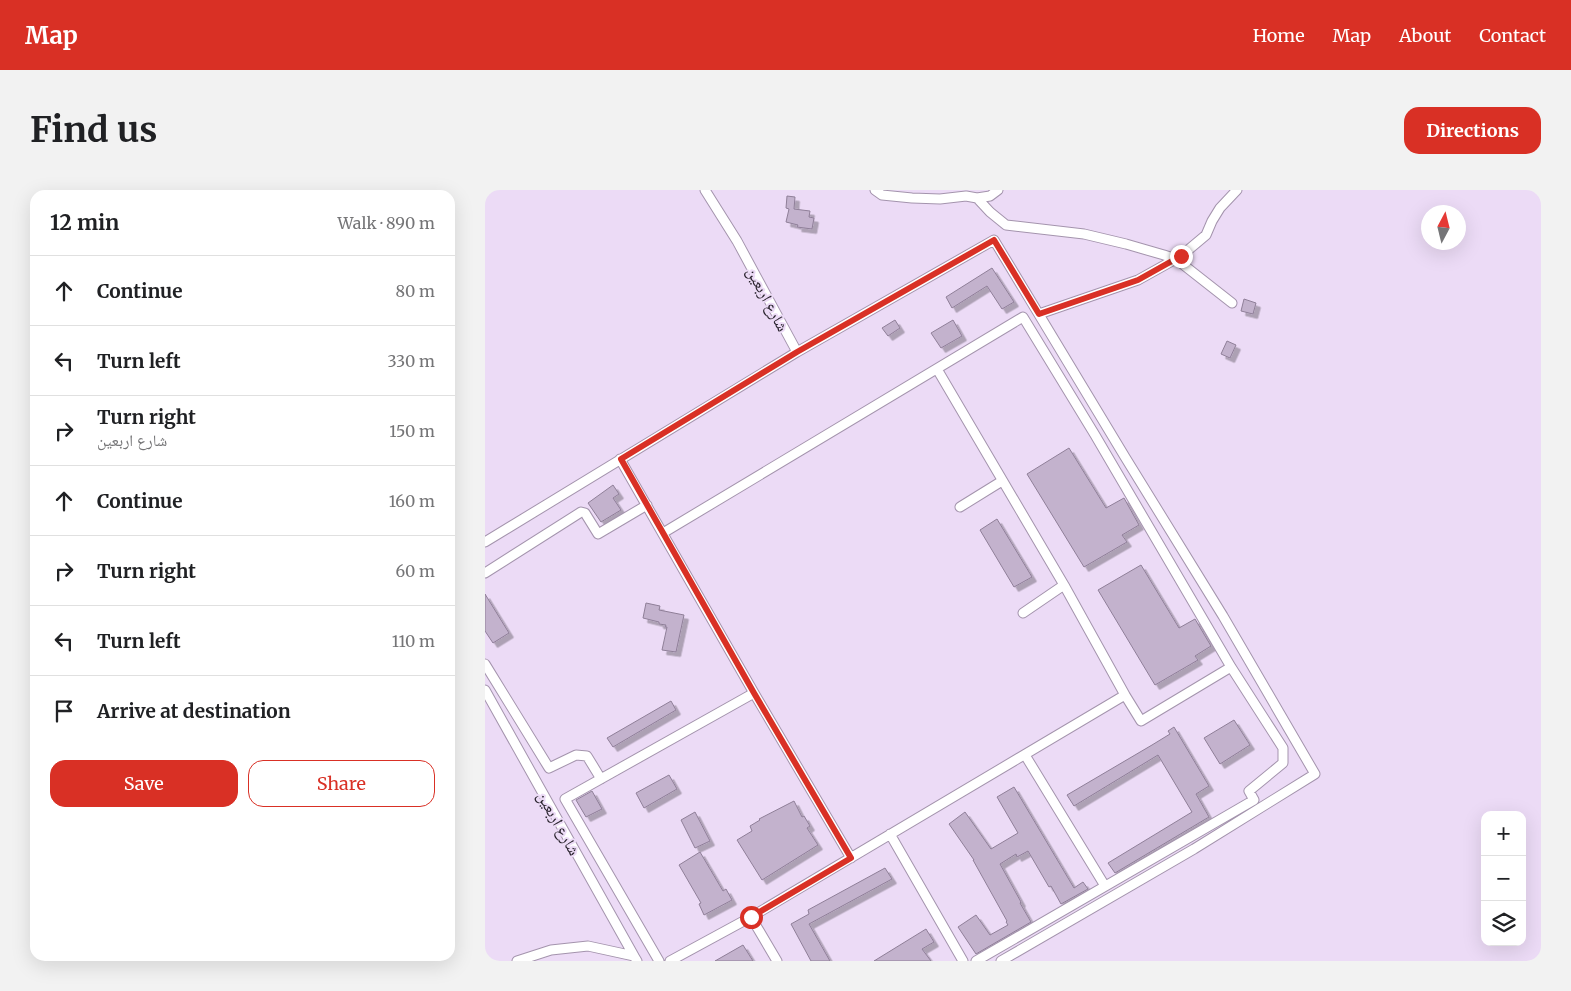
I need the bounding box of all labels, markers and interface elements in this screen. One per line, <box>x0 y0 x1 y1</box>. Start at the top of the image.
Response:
text: Map <box>25 20 78 51</box>
text: Home <box>1253 24 1305 47</box>
text: Map <box>1333 24 1371 47</box>
text: About <box>1399 24 1451 47</box>
text: Contact <box>1479 24 1546 47</box>
button: Directions <box>1404 107 1541 154</box>
text: Find us <box>30 108 157 152</box>
north arrow <box>1421 205 1466 250</box>
text: 12 min <box>50 209 119 236</box>
text: Walk · 890 m <box>338 213 435 233</box>
route end <box>1170 245 1193 268</box>
street label: شارع اربعين <box>742 263 793 335</box>
icon: ahead <box>50 277 78 305</box>
text: Continue <box>97 279 183 303</box>
text: 80 m <box>396 281 435 301</box>
icon: left <box>50 347 78 375</box>
text: Turn left <box>97 349 181 373</box>
text: 330 m <box>388 351 435 371</box>
text: Turn right <box>97 405 196 429</box>
icon: right <box>50 417 78 445</box>
text: 150 m <box>389 421 435 441</box>
text: شارع اربعين <box>97 430 167 450</box>
icon: ahead <box>50 487 78 515</box>
text: Continue <box>97 489 183 513</box>
text: 160 m <box>389 491 435 511</box>
icon: right <box>50 557 78 585</box>
text: Turn right <box>97 559 196 583</box>
text: 60 m <box>395 561 435 581</box>
icon: left <box>50 627 78 655</box>
text: Turn left <box>97 629 181 653</box>
text: 110 m <box>392 631 435 651</box>
icon: arrive <box>50 697 78 725</box>
text: Arrive at destination <box>97 699 291 723</box>
button: Save <box>50 760 238 807</box>
button: Share <box>248 760 435 807</box>
street label: شارع اربعين <box>532 787 585 859</box>
map controls <box>1481 811 1526 946</box>
button: + <box>1481 811 1526 856</box>
button: − <box>1481 856 1526 901</box>
button: layers <box>1481 901 1526 946</box>
route start <box>740 906 763 929</box>

